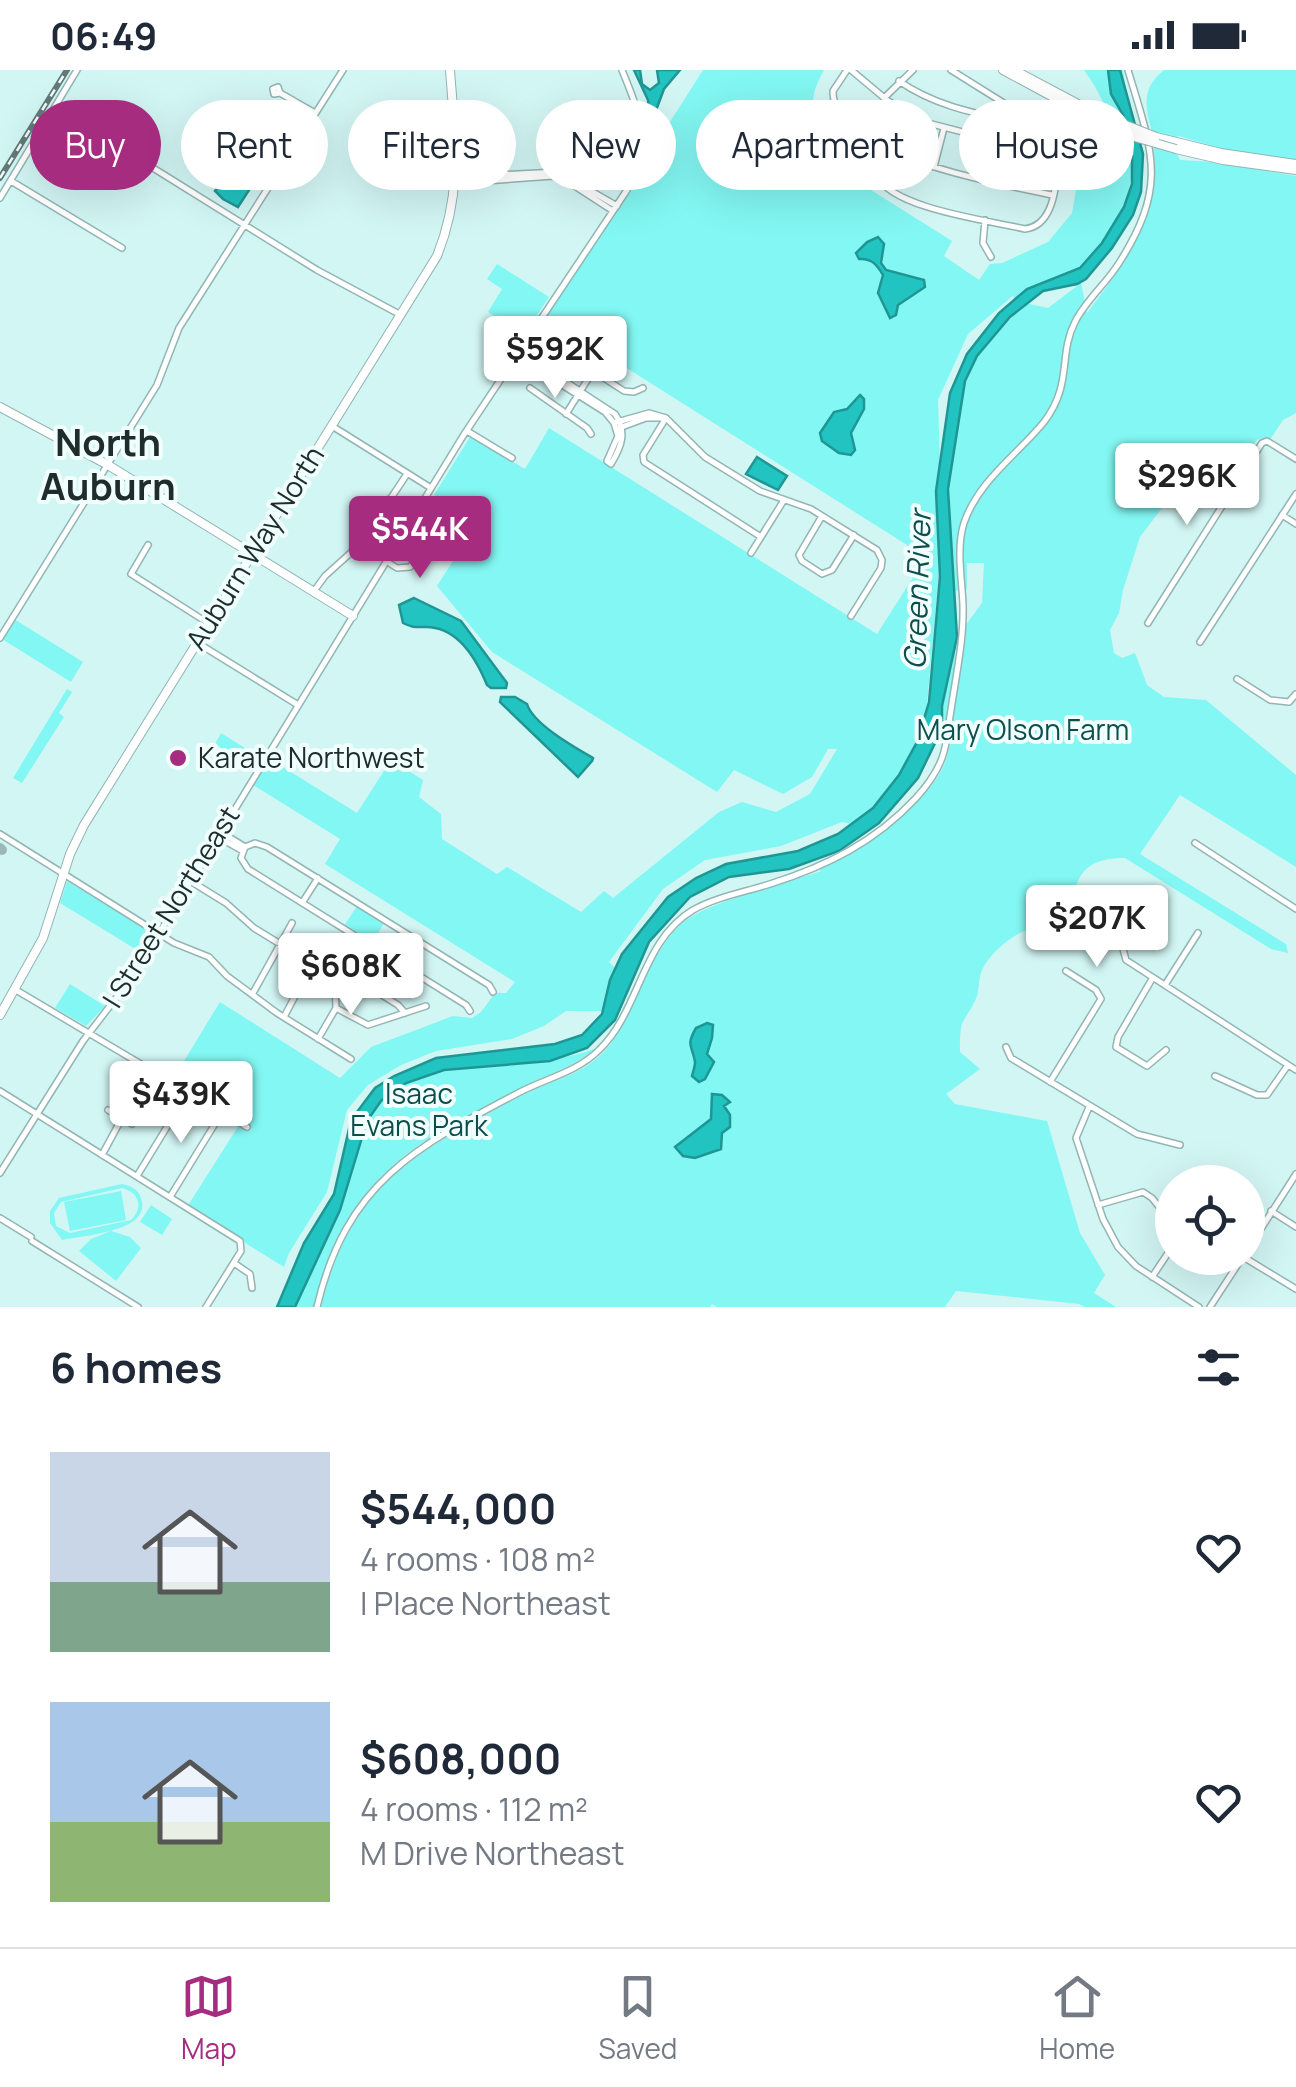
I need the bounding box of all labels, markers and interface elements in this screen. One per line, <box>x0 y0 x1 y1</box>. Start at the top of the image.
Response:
text: 06:49 <box>50 9 157 61</box>
chip: Buy <box>30 100 161 190</box>
chip: Rent <box>181 100 328 190</box>
chip: Filters <box>348 100 516 190</box>
chip: New <box>536 100 676 190</box>
chip: Apartment <box>696 100 939 190</box>
chip: House <box>959 100 1134 190</box>
pin: $592K <box>485 316 625 401</box>
text: $592K <box>506 326 604 370</box>
district label: North Auburn <box>40 415 176 511</box>
street label: Auburn Way North <box>176 438 332 657</box>
pin: $296K <box>1117 443 1257 528</box>
text: $296K <box>1137 453 1237 497</box>
pin: $544K <box>350 496 490 581</box>
text: $544K <box>371 506 469 550</box>
water label: Green River <box>893 506 940 670</box>
park label: Mary Olson Farm <box>917 710 1129 748</box>
place label: Karate Northwest <box>198 738 425 776</box>
marker: Karate Northwest <box>167 747 189 769</box>
street label: I Street Northeast <box>93 798 248 1015</box>
pin: $207K <box>1027 885 1167 970</box>
text: $207K <box>1048 895 1146 939</box>
pin: $608K <box>281 933 421 1018</box>
text: $608K <box>300 943 402 987</box>
pin: $439K <box>111 1061 251 1146</box>
text: $439K <box>132 1071 230 1115</box>
park label: Isaac Evans Park <box>350 1074 489 1144</box>
map controls <box>1155 1165 1265 1275</box>
button: locate <box>1155 1165 1265 1275</box>
text: 6 homes <box>50 1338 222 1396</box>
icon: filters <box>1191 1340 1246 1395</box>
text: $544,000 <box>360 1479 556 1537</box>
icon: home <box>130 1492 250 1612</box>
icon: heart <box>1191 1525 1246 1580</box>
text: 4 rooms · 108 m² <box>360 1537 595 1581</box>
text: I Place Northeast <box>360 1581 611 1625</box>
text: $608,000 <box>360 1729 562 1787</box>
icon: home <box>130 1742 250 1862</box>
icon: heart <box>1191 1775 1246 1830</box>
text: 4 rooms · 112 m² <box>360 1787 588 1831</box>
text: M Drive Northeast <box>360 1831 624 1875</box>
tab: Map <box>181 1969 237 2067</box>
tab: Saved <box>599 1969 677 2067</box>
tab: Home <box>1039 1969 1115 2067</box>

